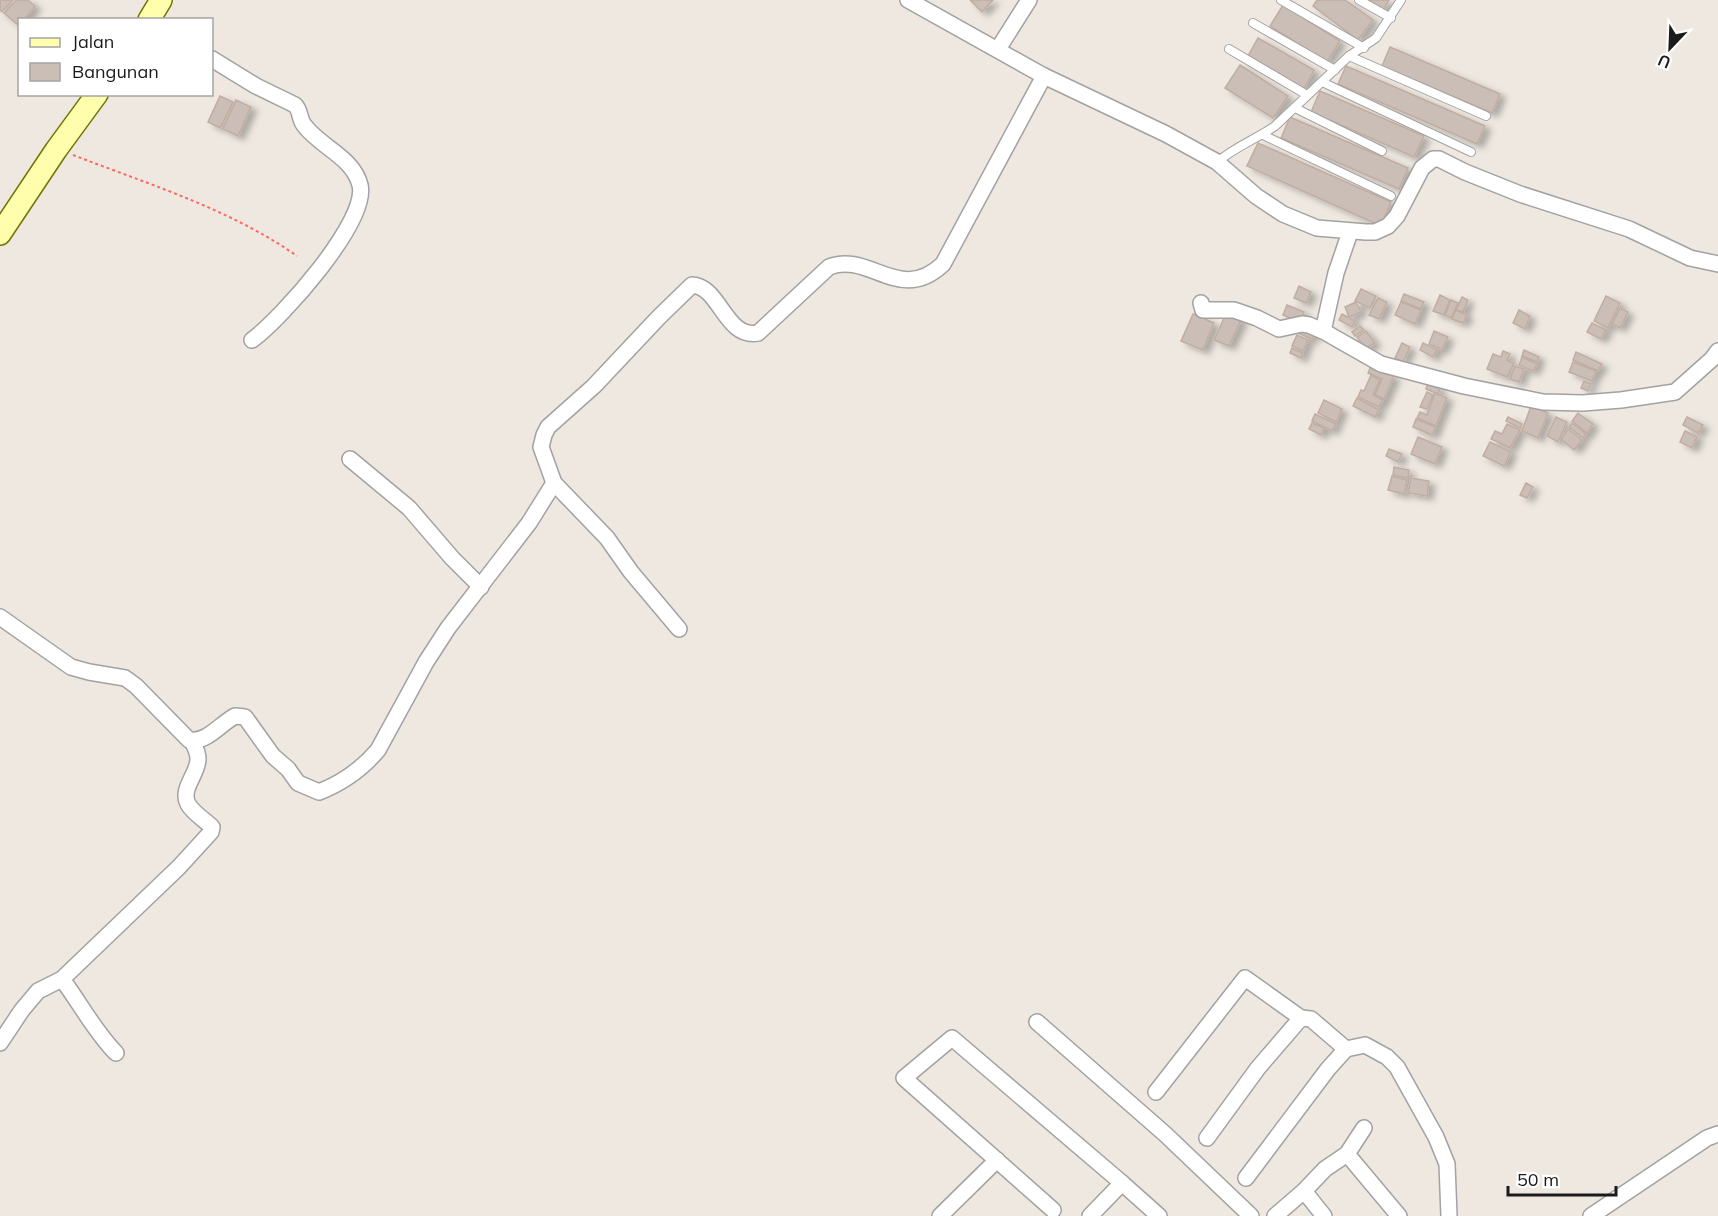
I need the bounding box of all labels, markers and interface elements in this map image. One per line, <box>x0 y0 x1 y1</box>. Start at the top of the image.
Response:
legend <box>18 18 213 96</box>
north arrow <box>1640 18 1700 78</box>
text: Jalan <box>72 30 114 53</box>
text: U <box>1655 50 1673 73</box>
text: Bangunan <box>72 60 159 83</box>
scale bar <box>1508 1159 1616 1197</box>
text: 50 m <box>1517 1168 1559 1191</box>

